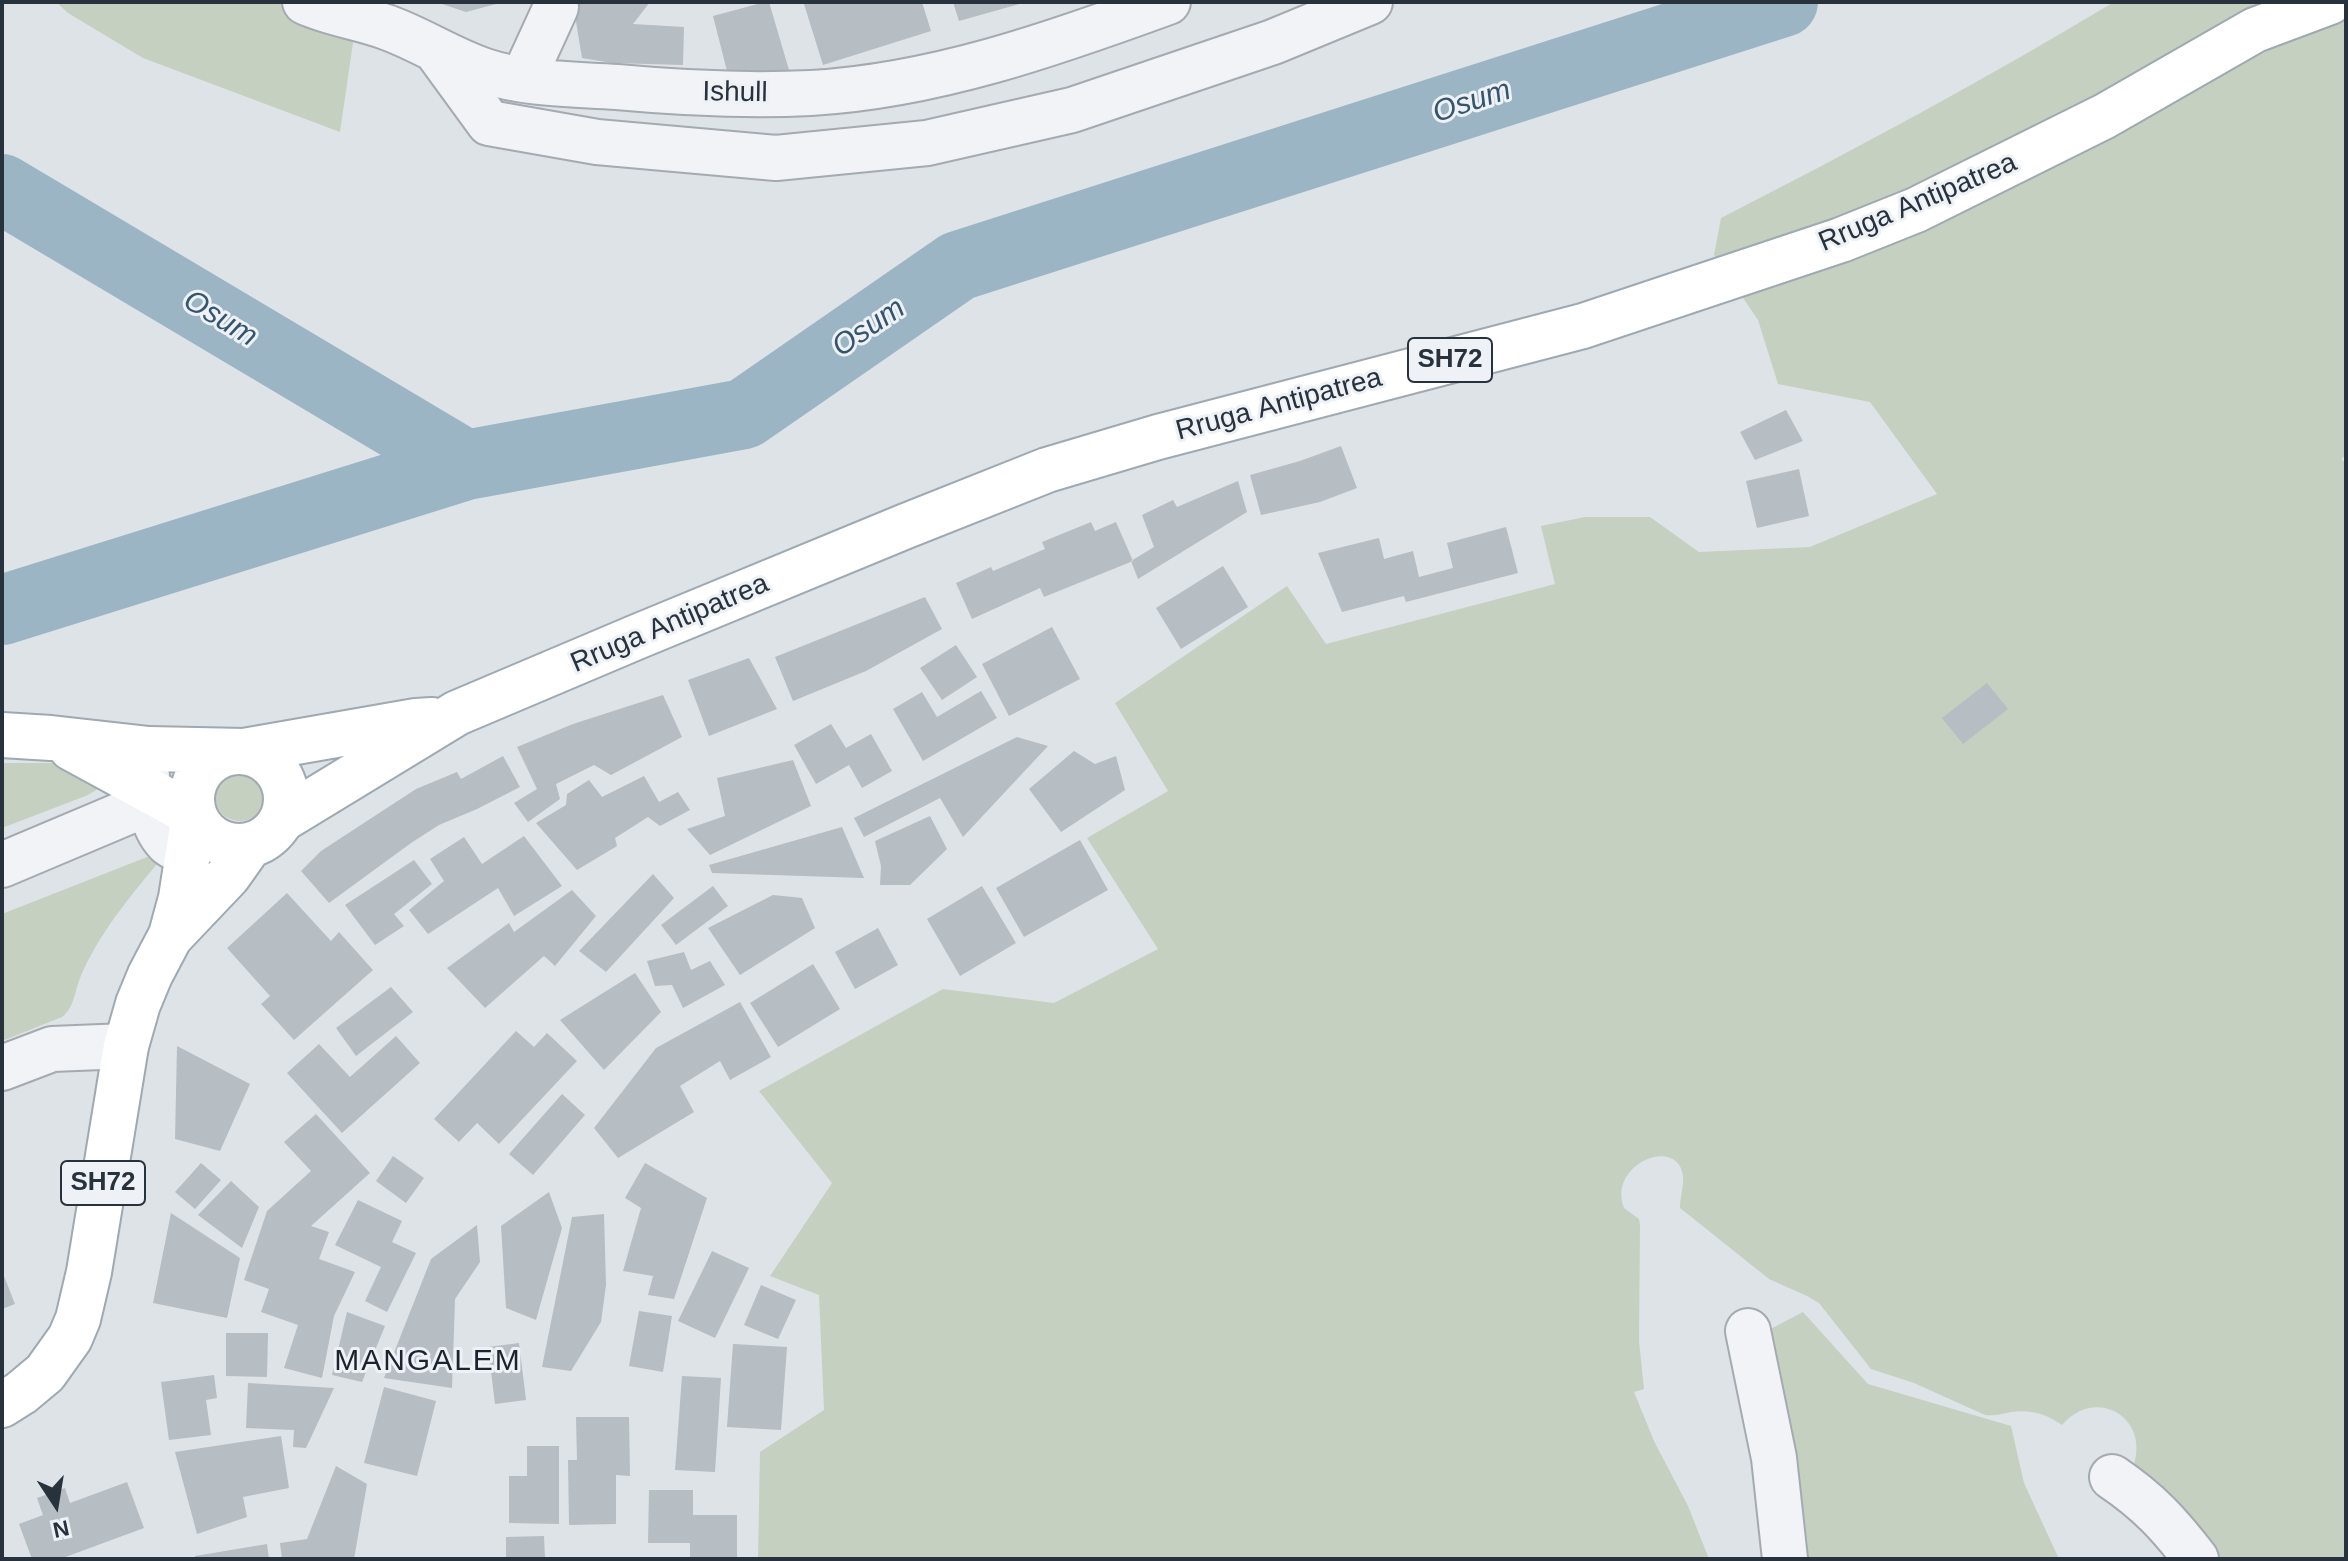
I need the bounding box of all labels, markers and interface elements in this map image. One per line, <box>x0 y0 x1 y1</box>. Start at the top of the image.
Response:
water label: Osum <box>1428 73 1516 131</box>
street label: Ishull <box>702 76 768 110</box>
street label: Rruga Antipatrea <box>1814 146 2022 260</box>
water label: Osum <box>176 283 264 355</box>
water label: Osum <box>826 291 912 365</box>
road number: SH72 <box>1408 338 1492 382</box>
street label: Rruga Antipatrea <box>1172 361 1386 449</box>
street label: Rruga Antipatrea <box>566 567 774 681</box>
road number: SH72 <box>61 1161 145 1205</box>
district label: MANGALEM <box>334 1344 522 1380</box>
north arrow <box>16 1465 96 1545</box>
text: N <box>51 1515 71 1543</box>

